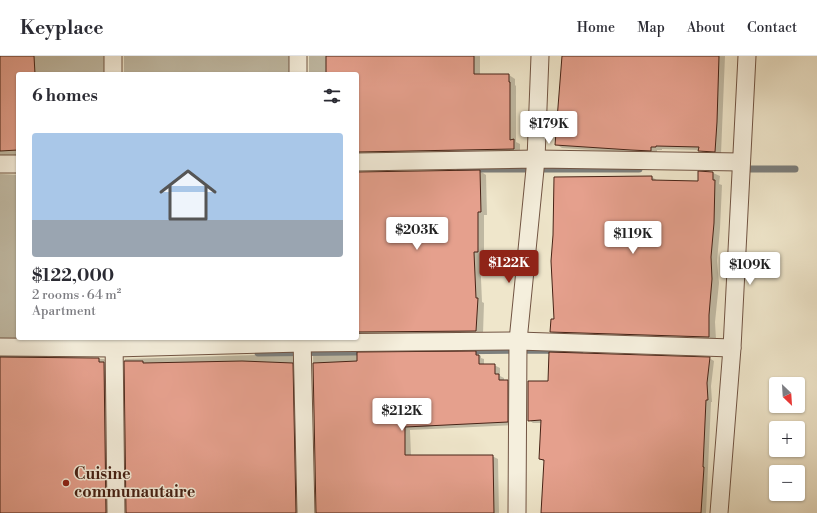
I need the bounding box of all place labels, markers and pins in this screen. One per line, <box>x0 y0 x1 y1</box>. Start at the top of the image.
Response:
pin: $179K <box>521 111 577 145</box>
pin: $203K <box>389 217 445 251</box>
pin: $119K <box>605 221 661 255</box>
pin: $122K <box>481 250 537 284</box>
pin: $109K <box>722 252 778 286</box>
pin: $212K <box>374 398 430 432</box>
place label: Cuisine communautaire <box>74 464 196 502</box>
marker: Cuisine communautaire <box>61 478 71 488</box>

